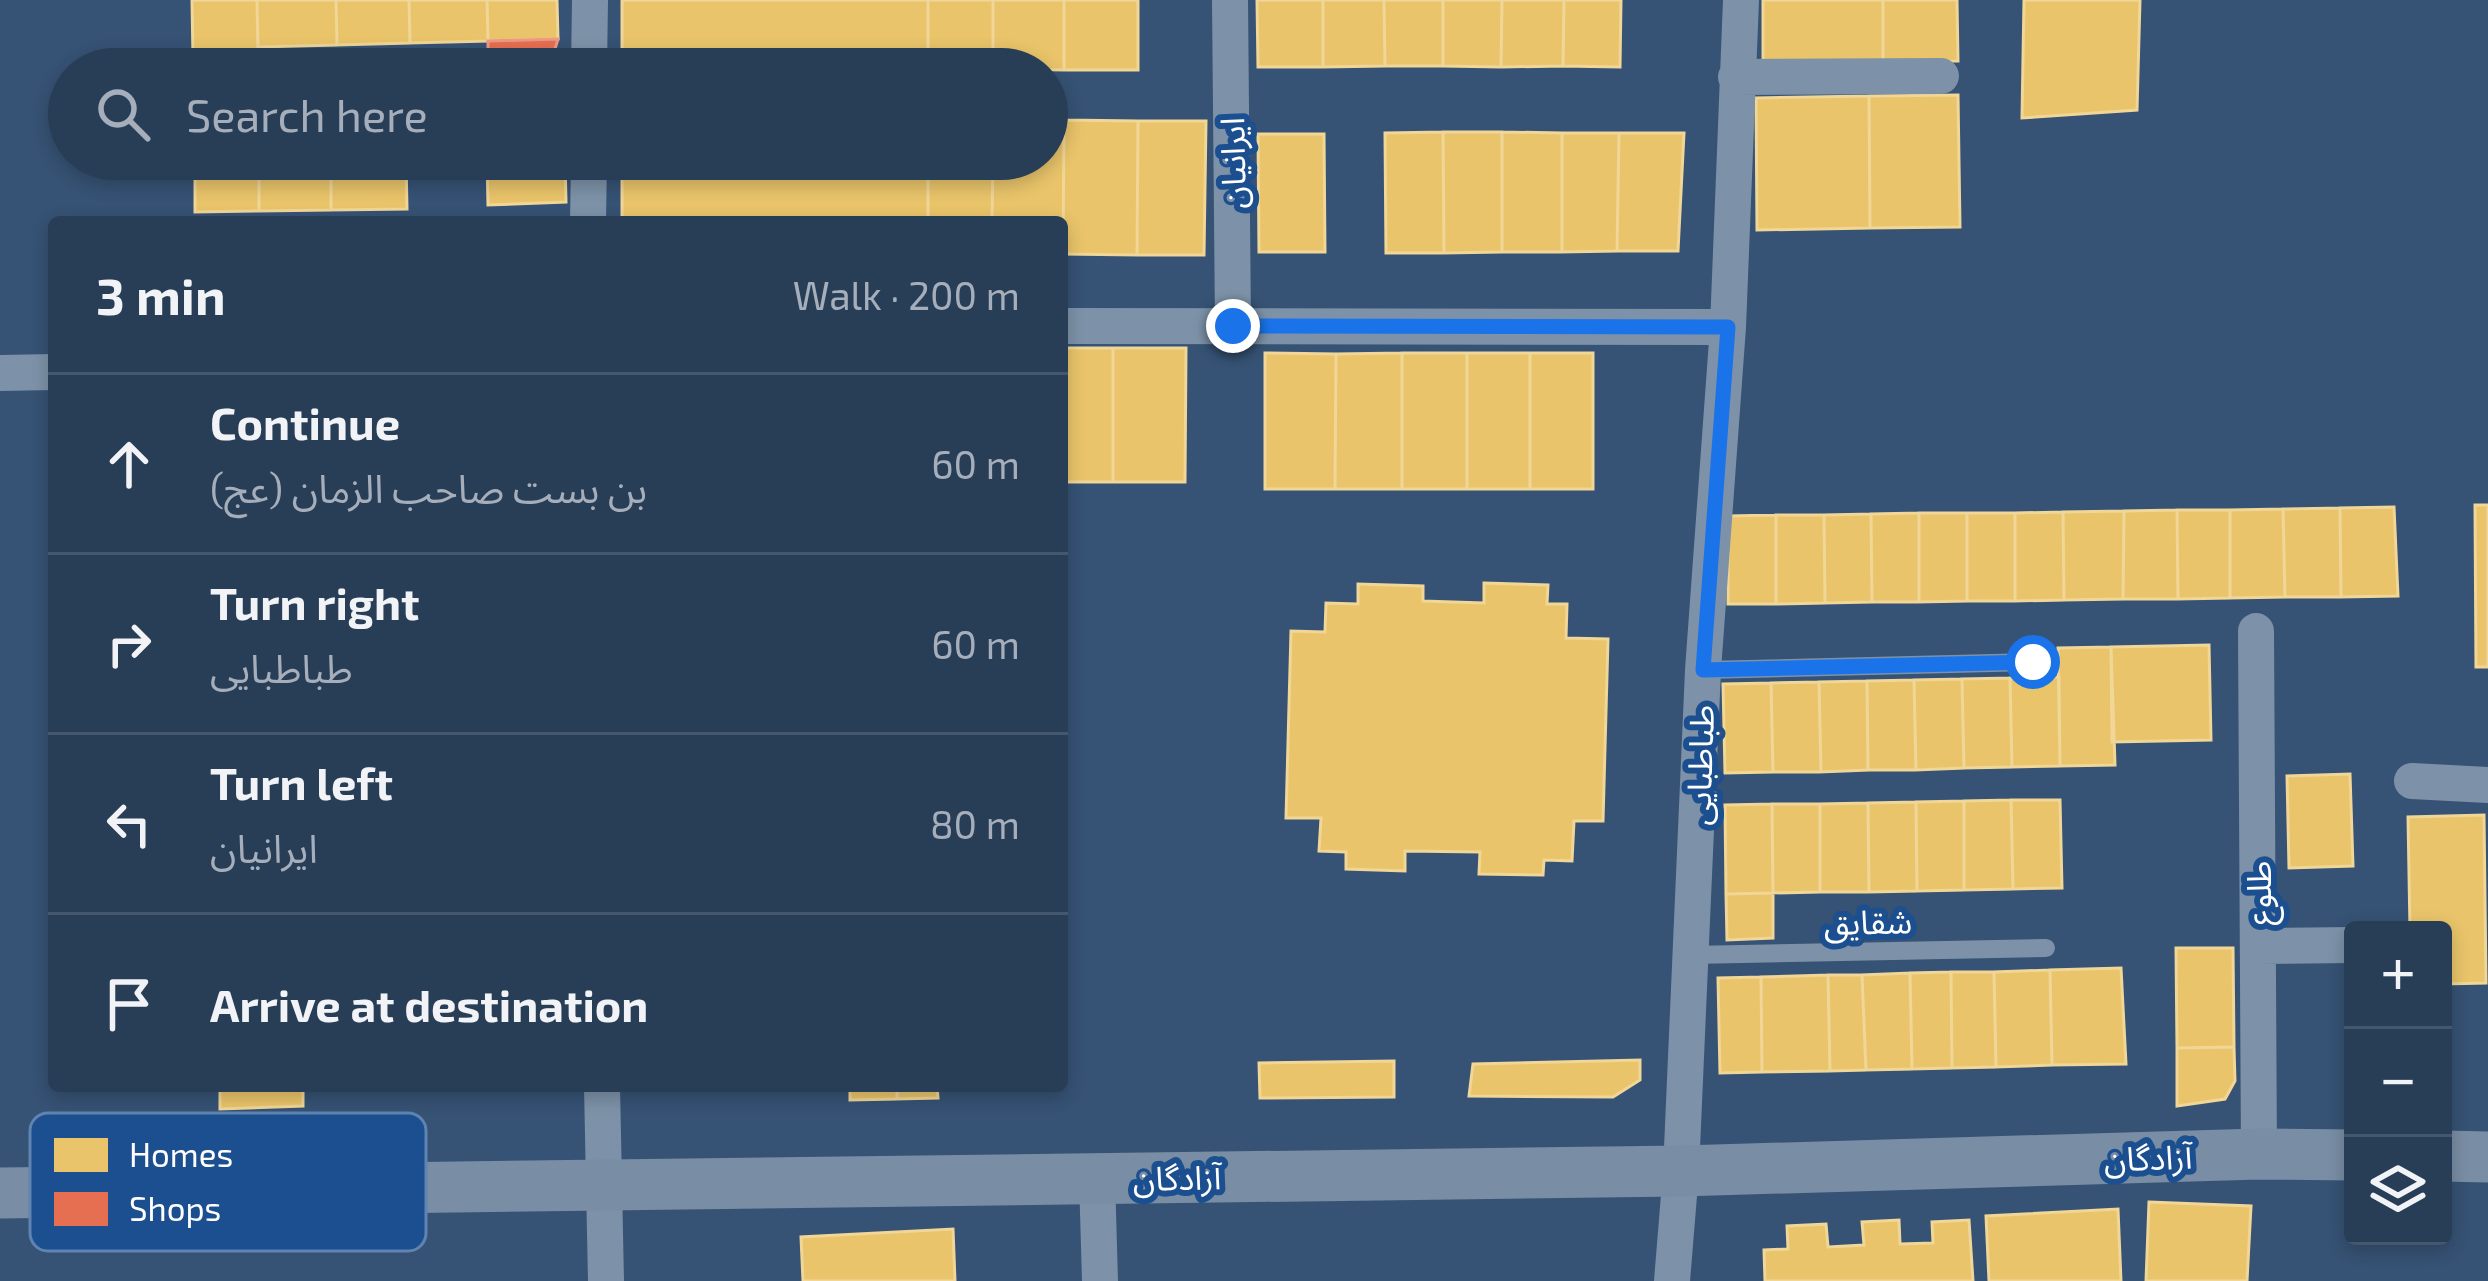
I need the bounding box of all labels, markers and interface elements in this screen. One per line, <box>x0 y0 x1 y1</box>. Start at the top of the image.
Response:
search box <box>48 48 1068 180</box>
icon: search <box>90 81 156 147</box>
text: Search here <box>186 87 428 141</box>
street label: ایرانیان <box>1211 117 1254 209</box>
text: 3 min <box>96 264 226 325</box>
text: Walk · 200 m <box>793 271 1020 318</box>
route end <box>1206 299 1260 353</box>
text: Continue <box>210 395 400 449</box>
icon: ahead <box>96 431 162 497</box>
text: 60 m <box>931 440 1020 487</box>
text: بن بست صاحب الزمان (عج) <box>210 464 647 511</box>
text: Turn right <box>210 575 419 629</box>
icon: right <box>96 611 162 677</box>
text: 60 m <box>931 620 1020 667</box>
route start <box>2006 635 2060 689</box>
text: طباطبایی <box>210 644 353 691</box>
street label: طباطبایی <box>1677 704 1722 826</box>
text: Turn left <box>210 755 393 809</box>
icon: left <box>96 791 162 857</box>
text: 80 m <box>930 800 1020 847</box>
text: ایرانیان <box>210 824 318 871</box>
street label: طلوع <box>2238 861 2284 925</box>
street label: شقایق <box>1823 900 1913 944</box>
map controls <box>2344 921 2452 1245</box>
button: + <box>2344 921 2452 1029</box>
icon: arrive <box>96 971 162 1037</box>
text: Arrive at destination <box>210 977 648 1031</box>
button: − <box>2344 1029 2452 1137</box>
legend <box>30 1113 426 1251</box>
text: Homes <box>129 1134 233 1174</box>
street label: آزادگان <box>2103 1135 2194 1180</box>
button: layers <box>2344 1137 2452 1245</box>
street label: آزادگان <box>1132 1156 1223 1199</box>
text: Shops <box>129 1188 221 1228</box>

